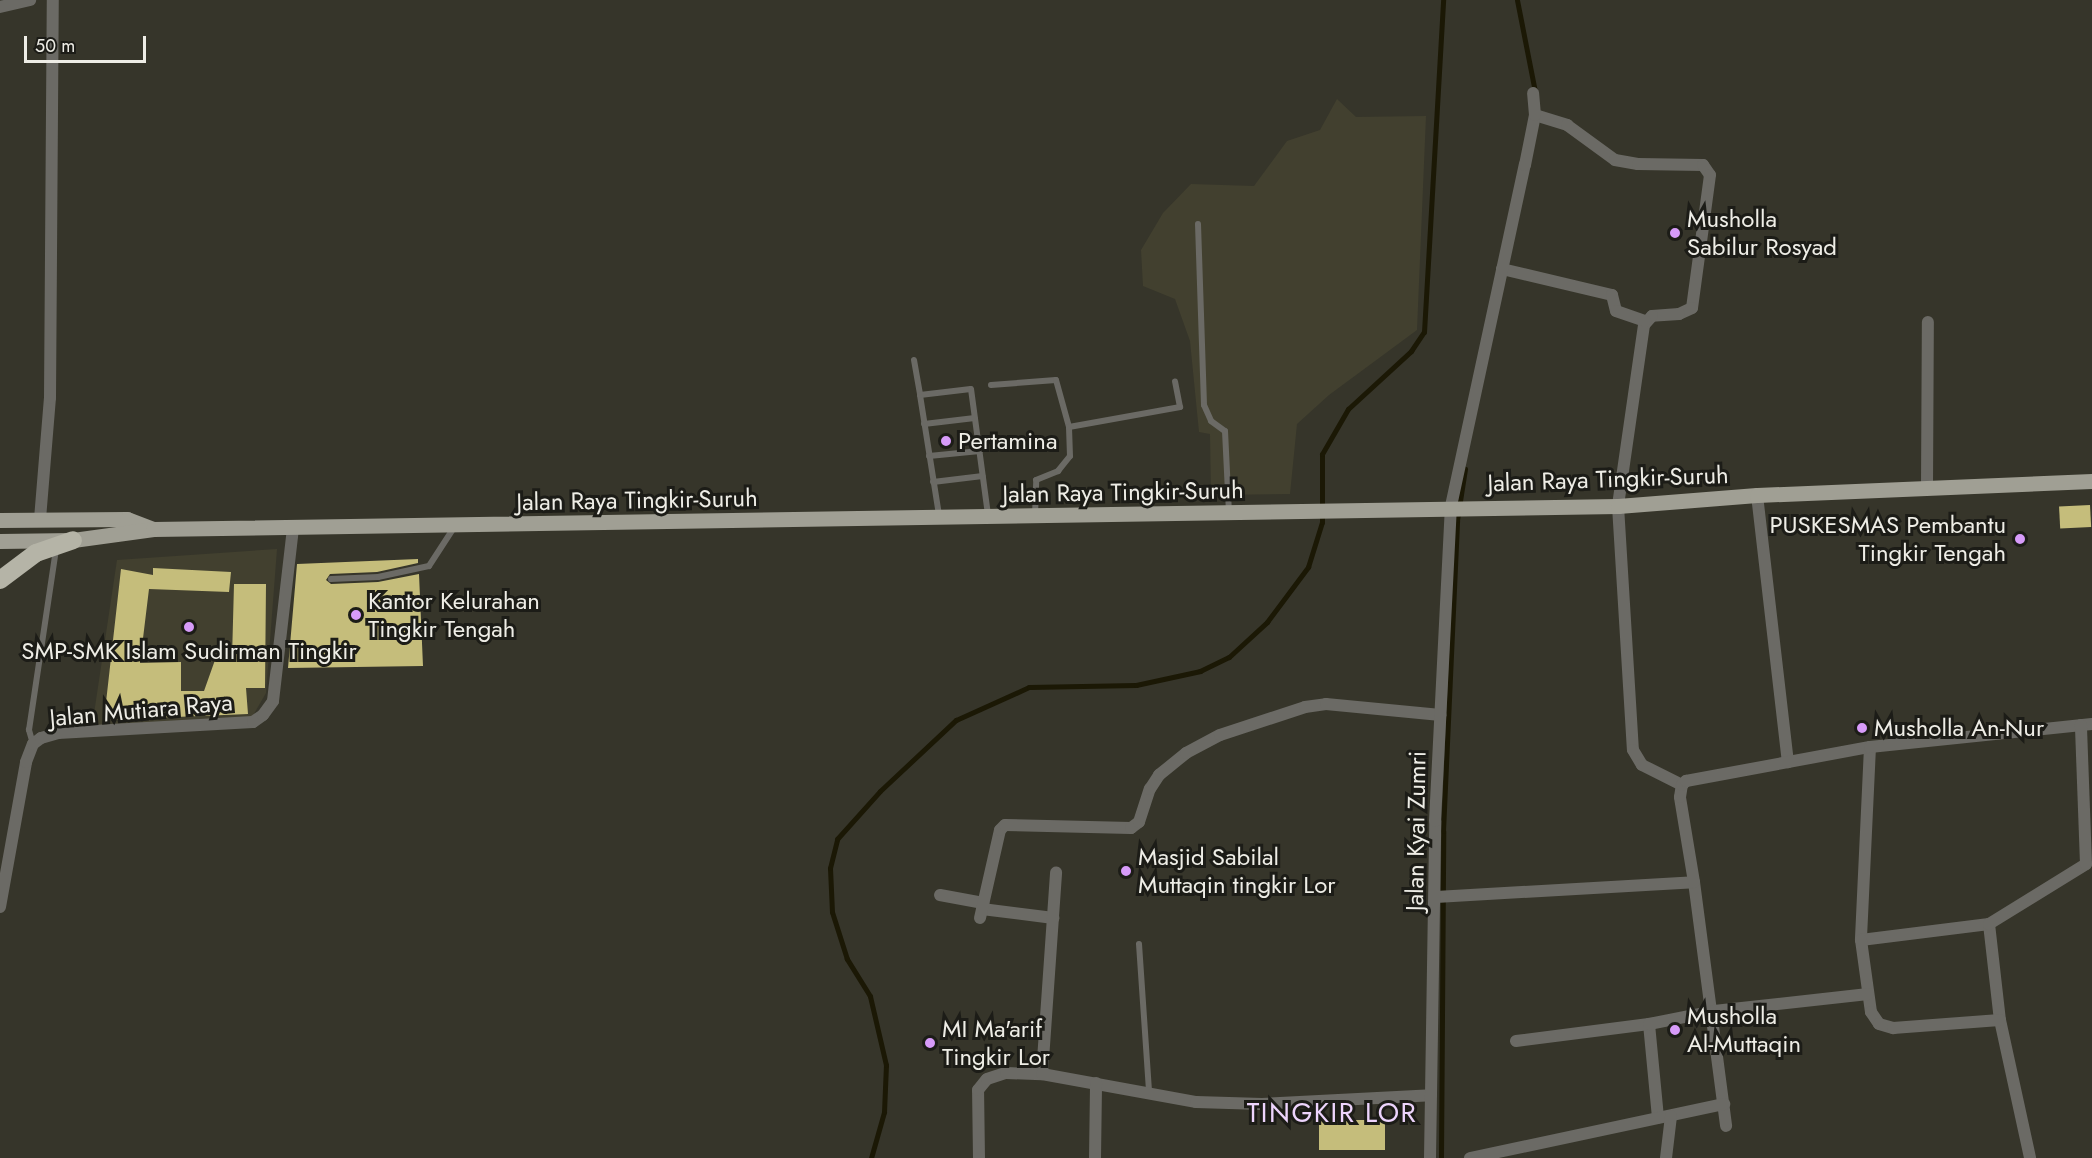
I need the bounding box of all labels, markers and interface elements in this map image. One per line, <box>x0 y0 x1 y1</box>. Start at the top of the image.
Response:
scale bar <box>27 24 148 62</box>
text: 50 m <box>35 33 75 59</box>
place label: Musholla Sabilur Rosyad <box>1687 205 1837 261</box>
marker: Musholla Sabilur Rosyad <box>1668 226 1682 240</box>
place label: Pertamina <box>958 427 1057 455</box>
marker: Pertamina <box>939 434 953 448</box>
street label: Jalan Raya Tingkir-Suruh <box>1487 460 1729 498</box>
street label: Jalan Raya Tingkir-Suruh <box>1002 475 1244 509</box>
street label: Jalan Raya Tingkir-Suruh <box>516 483 758 517</box>
place label: PUSKESMAS Pembantu Tingkir Tengah <box>1769 511 2006 567</box>
marker: PUSKESMAS Pembantu Tingkir Tengah <box>2011 530 2029 548</box>
place label: Kantor Kelurahan Tingkir Tengah <box>368 587 540 643</box>
marker: Kantor Kelurahan Tingkir Tengah <box>349 608 363 622</box>
marker: SMP-SMK Islam Sudirman Tingkir <box>182 620 196 634</box>
place label: SMP-SMK Islam Sudirman Tingkir <box>21 637 357 665</box>
street label: Jalan Mutiara Raya <box>48 688 234 732</box>
place label: Musholla An-Nur <box>1874 714 2044 742</box>
marker: Musholla An-Nur <box>1855 721 1869 735</box>
street label: Jalan Kyai Zumri <box>1400 751 1432 911</box>
place label: Masjid Sabilal Muttaqin tingkir Lor <box>1138 843 1335 899</box>
marker: Masjid Sabilal Muttaqin tingkir Lor <box>1119 864 1133 878</box>
place label: Musholla Al-Muttaqin <box>1687 1002 1801 1058</box>
place label: MI Ma'arif Tingkir Lor <box>942 1015 1050 1071</box>
marker: Musholla Al-Muttaqin <box>1668 1023 1682 1037</box>
marker: MI Ma'arif Tingkir Lor <box>923 1036 937 1050</box>
district label: TINGKIR LOR <box>1247 1097 1417 1129</box>

